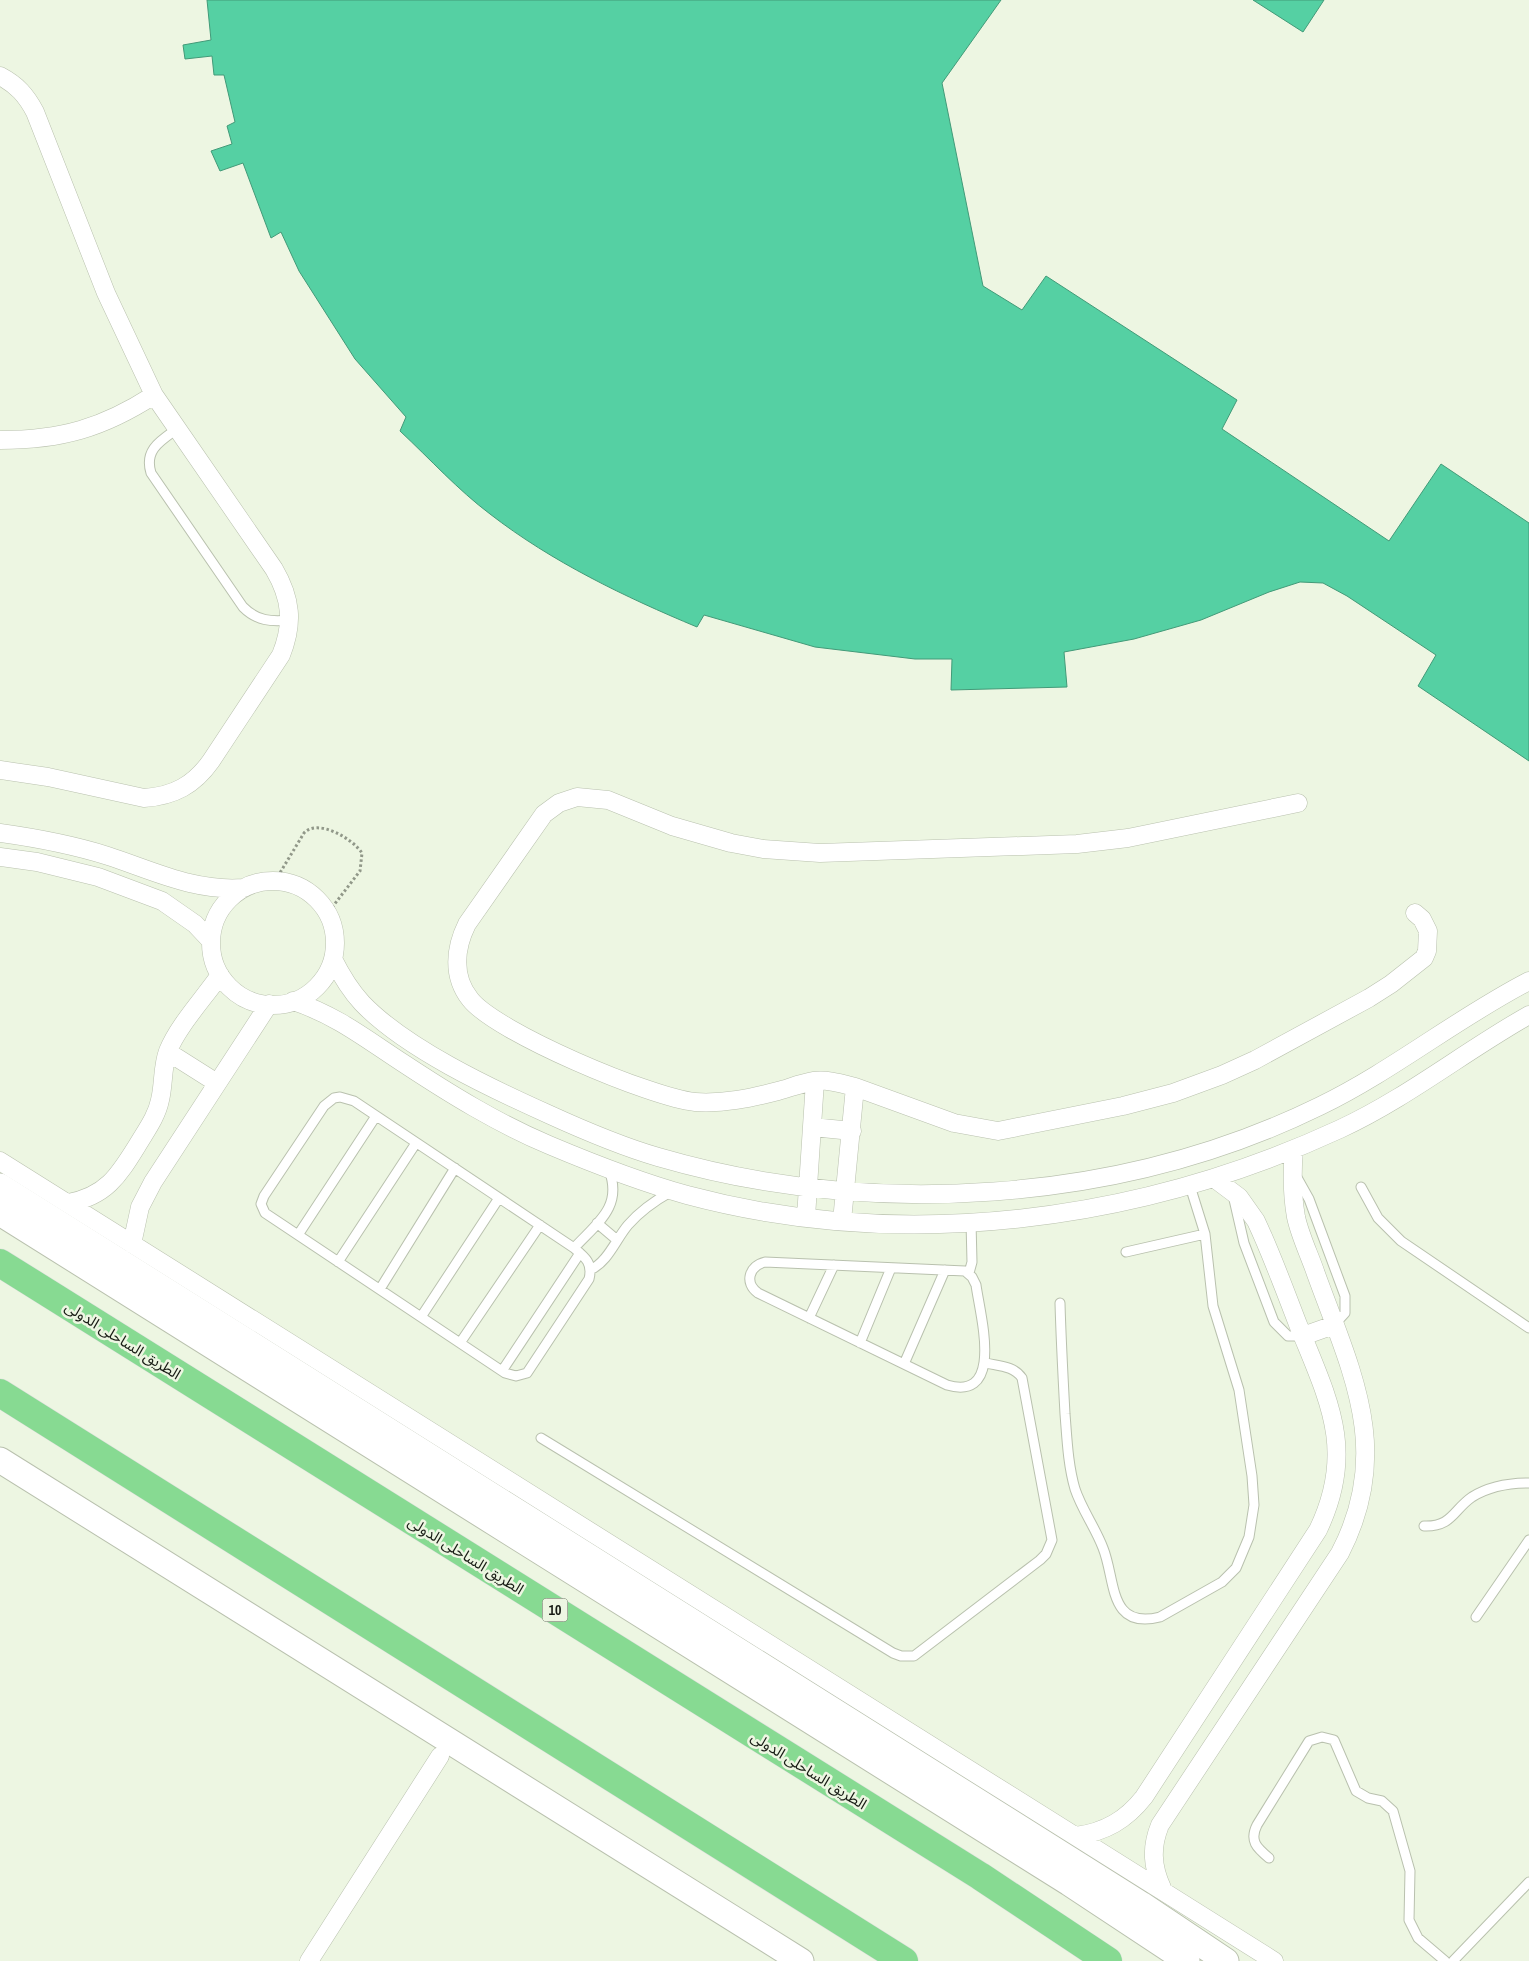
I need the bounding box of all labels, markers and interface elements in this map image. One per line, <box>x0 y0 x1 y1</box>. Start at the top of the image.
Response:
street label: الطريق الساحلى الدولى <box>61 1296 185 1384</box>
street label: الطريق الساحلى الدولى <box>404 1511 528 1599</box>
road number: 10 <box>542 1598 568 1622</box>
street label: الطريق الساحلى الدولى <box>747 1726 871 1814</box>

